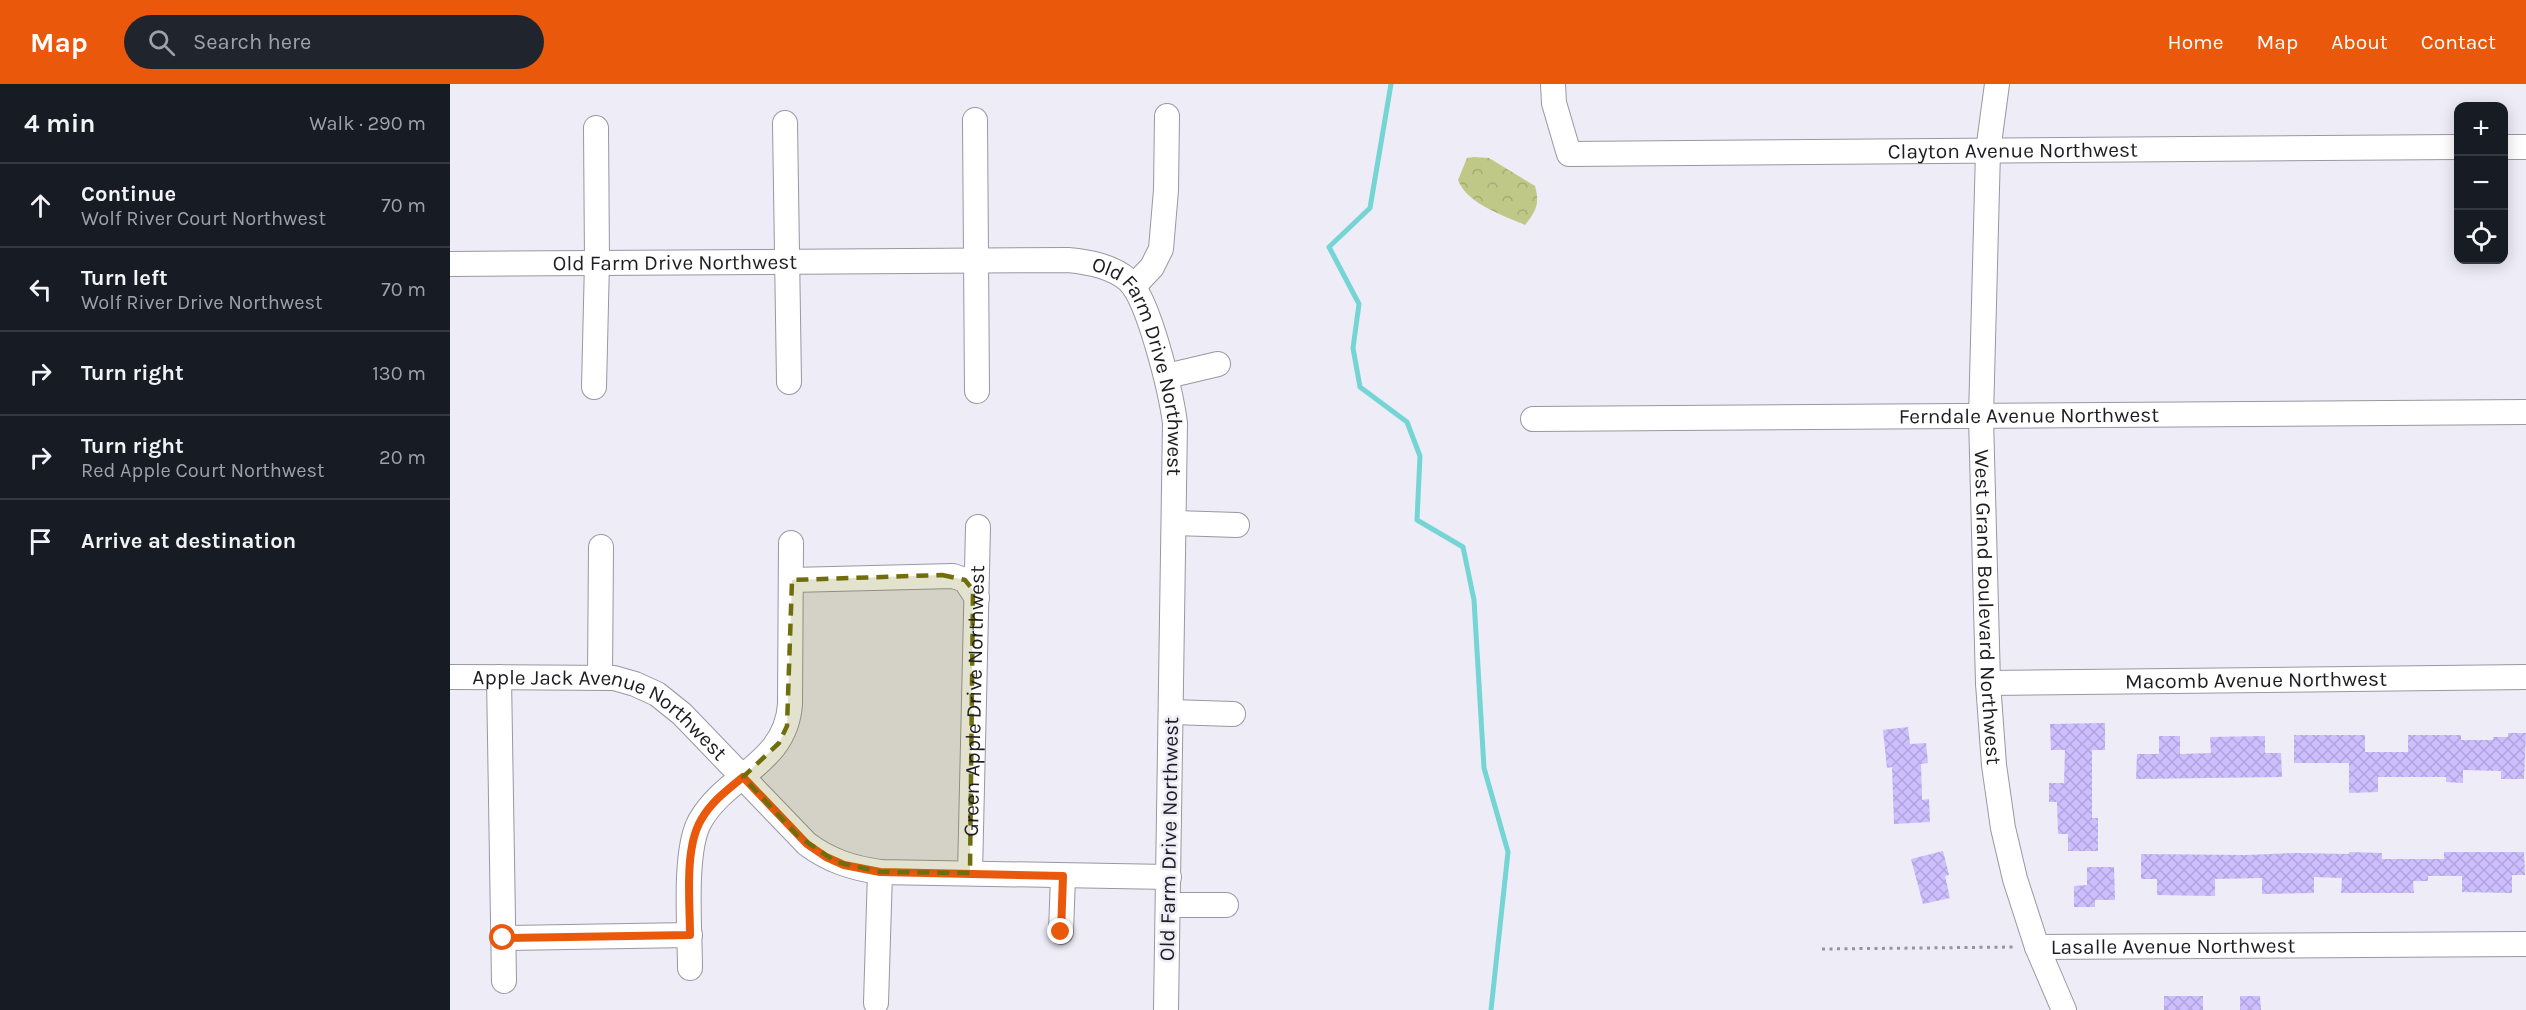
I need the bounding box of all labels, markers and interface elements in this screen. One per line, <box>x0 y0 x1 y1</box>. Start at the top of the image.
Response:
search box <box>124 15 544 69</box>
text: Map <box>30 26 88 59</box>
icon: search <box>145 26 178 59</box>
text: Search here <box>193 29 311 55</box>
text: Home <box>2168 30 2224 54</box>
text: Map <box>2257 30 2298 54</box>
text: About <box>2331 30 2388 54</box>
text: Contact <box>2421 30 2496 54</box>
map controls <box>2454 102 2508 264</box>
button: + <box>2454 102 2508 156</box>
text: 4 min <box>24 108 95 139</box>
text: Walk · 290 m <box>309 112 426 135</box>
street label: Clayton Avenue Northwest <box>1888 138 2138 163</box>
button: − <box>2454 156 2508 210</box>
text: Continue <box>81 181 176 207</box>
icon: ahead <box>24 189 57 222</box>
text: 70 m <box>381 194 426 217</box>
text: Wolf River Court Northwest <box>81 207 326 230</box>
button: locate <box>2454 210 2508 264</box>
street label: Old Farm Drive Northwest <box>553 250 797 275</box>
street label: Old Farm Drive Northwest <box>1089 252 1187 476</box>
text: Turn left <box>81 265 168 291</box>
icon: left <box>24 273 57 306</box>
text: 70 m <box>381 278 426 301</box>
text: Wolf River Drive Northwest <box>81 291 323 314</box>
icon: right <box>24 357 57 390</box>
text: Turn right <box>81 360 184 386</box>
text: 130 m <box>372 362 426 385</box>
street label: Ferndale Avenue Northwest <box>1899 403 2159 428</box>
text: Turn right <box>81 433 184 459</box>
icon: right <box>24 441 57 474</box>
text: 20 m <box>379 446 426 469</box>
street label: West Grand Boulevard Northwest <box>1970 449 2006 766</box>
text: Red Apple Court Northwest <box>81 459 325 482</box>
icon: arrive <box>24 525 57 558</box>
text: Arrive at destination <box>81 528 296 554</box>
street label: Green Apple Drive Northwest <box>959 565 989 837</box>
street label: Apple Jack Avenue Northwest <box>472 665 732 765</box>
street label: Macomb Avenue Northwest <box>2125 667 2387 693</box>
street label: Old Farm Drive Northwest <box>1155 717 1183 961</box>
route end <box>1047 918 1073 944</box>
route start <box>489 924 515 950</box>
street label: Lasalle Avenue Northwest <box>2051 933 2296 959</box>

